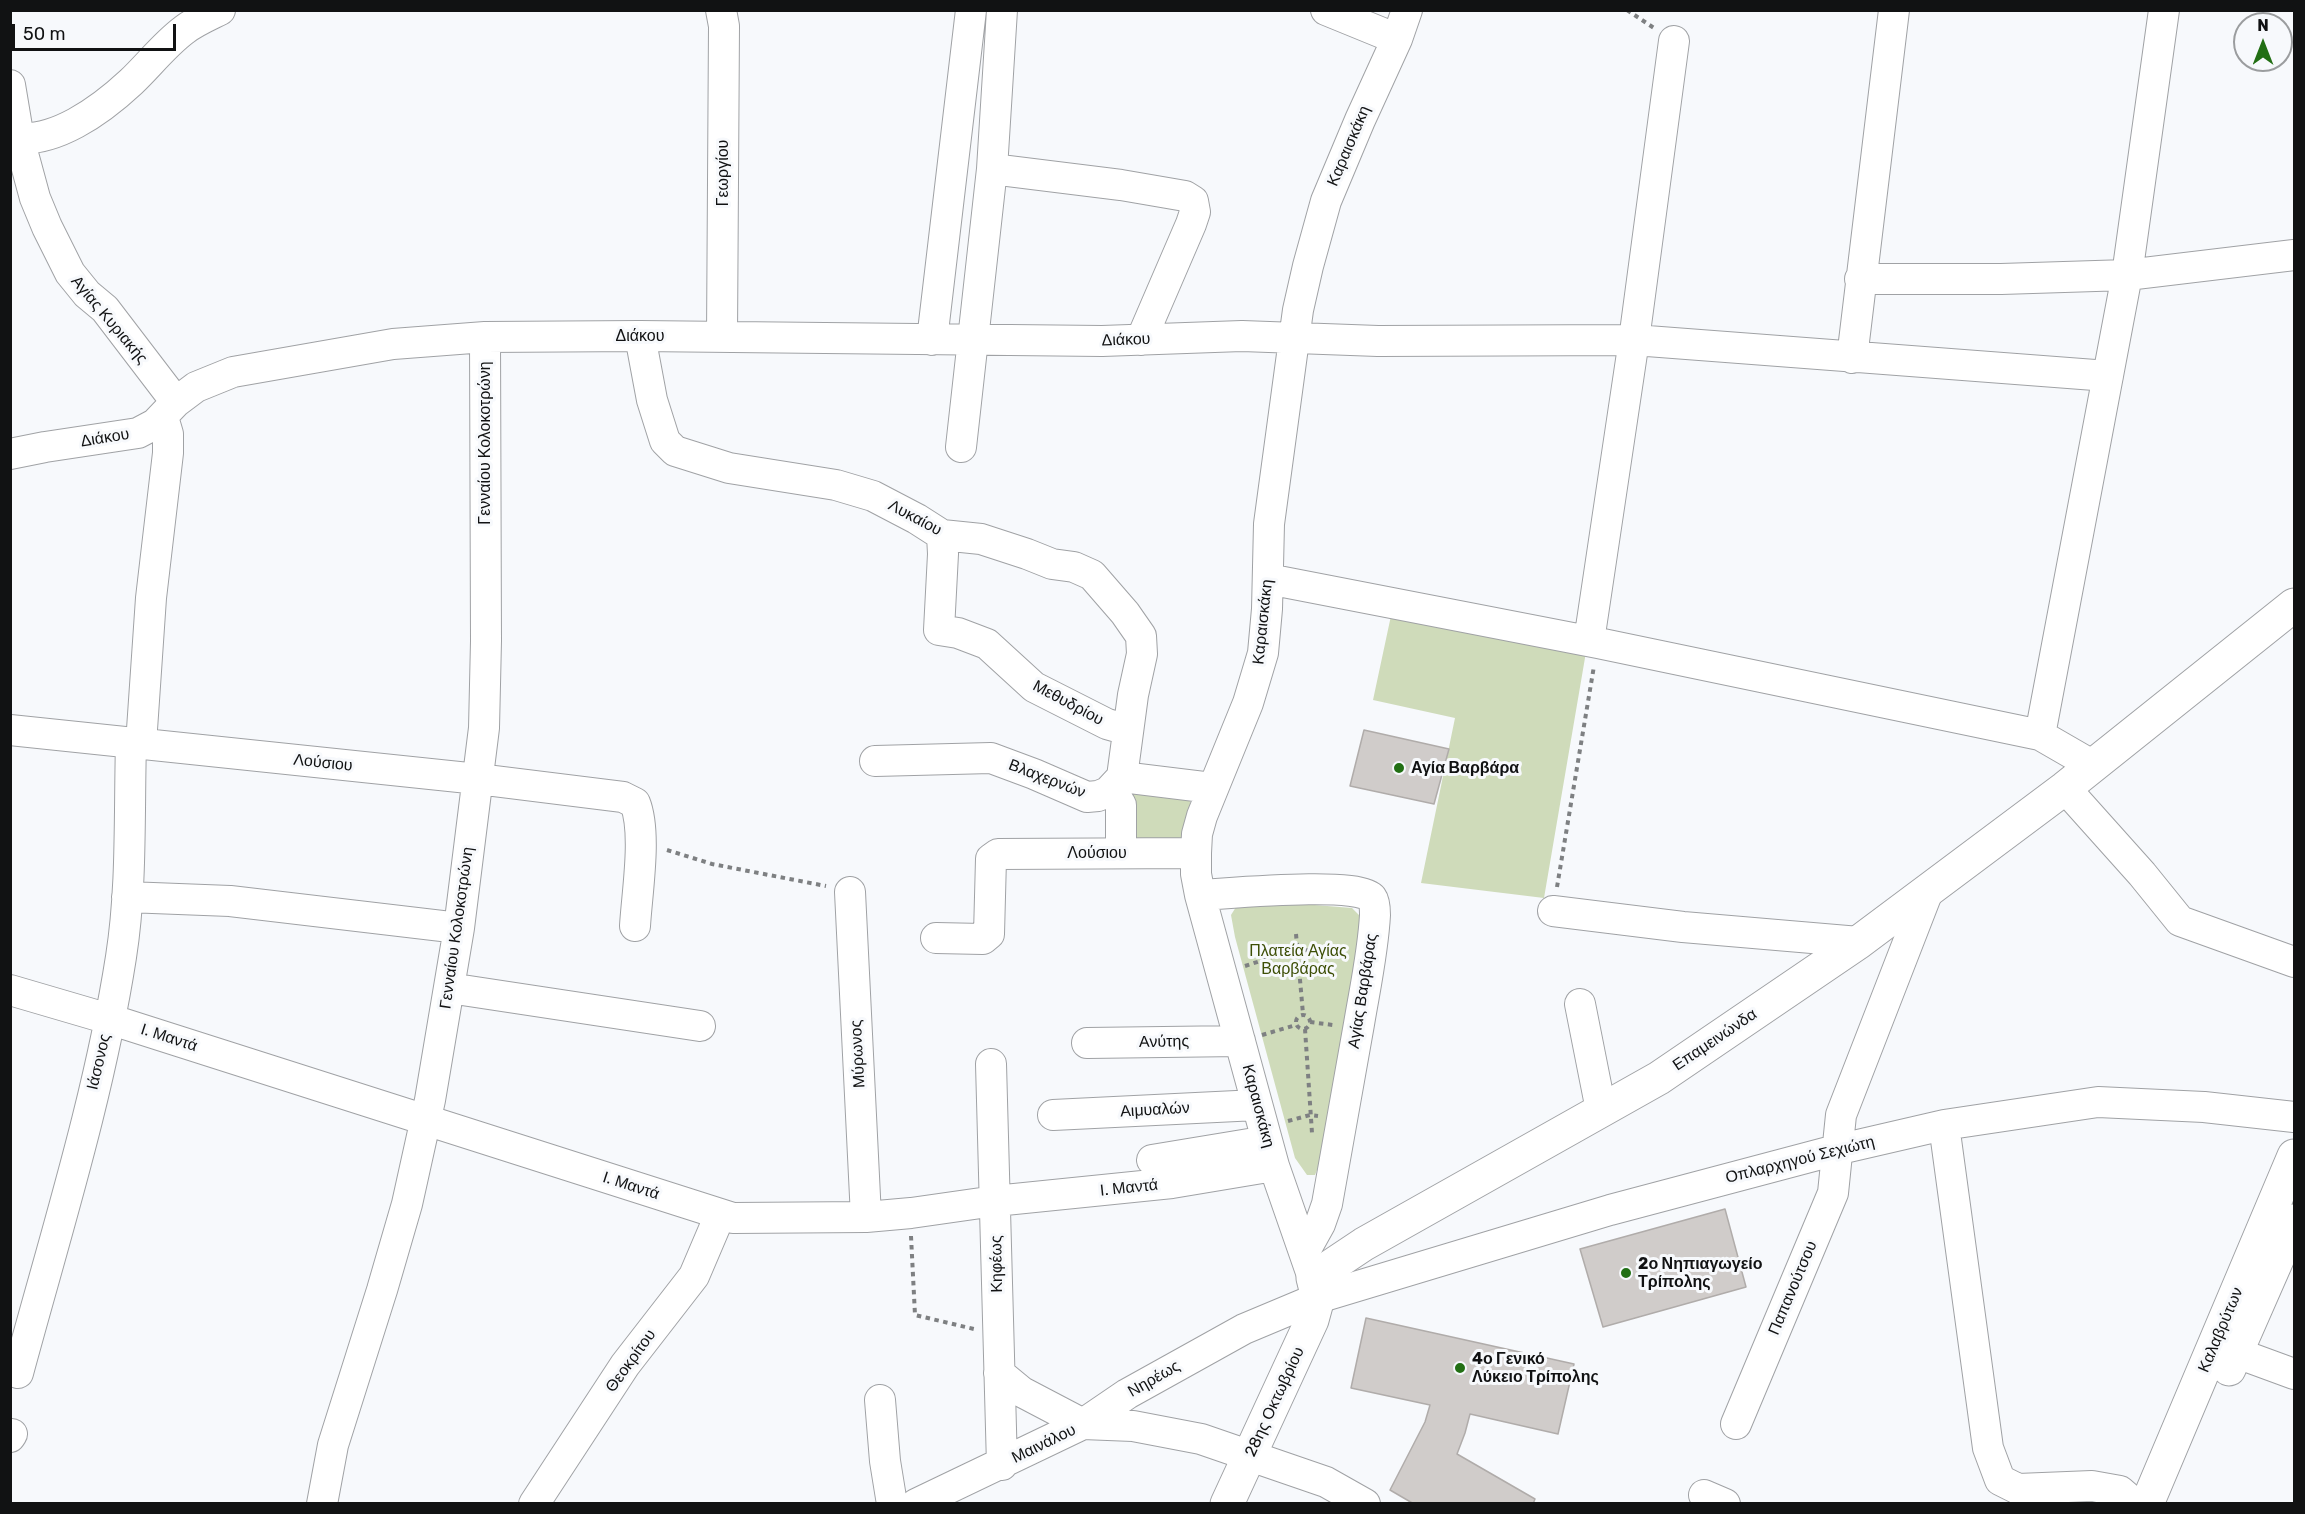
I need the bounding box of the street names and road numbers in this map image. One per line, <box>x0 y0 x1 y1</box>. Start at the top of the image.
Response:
street label: Καραισκάκη <box>1323 103 1375 189</box>
street label: Γεωργίου <box>713 140 733 206</box>
street label: Αγίας Κυριακής <box>67 272 151 368</box>
street label: Διάκου <box>616 326 664 346</box>
street label: Διάκου <box>1101 330 1151 350</box>
street label: Γενναίου Κολοκοτρώνη <box>475 361 495 525</box>
street label: Διάκου <box>79 425 131 451</box>
street label: Λυκαίου <box>885 496 945 540</box>
street label: Καραισκάκη <box>1249 579 1277 665</box>
street label: Μεθυδρίου <box>1029 676 1107 730</box>
street label: Λούσιου <box>292 750 354 776</box>
street label: Βλαχερνών <box>1006 756 1088 802</box>
street label: Λούσιου <box>1067 843 1127 863</box>
street label: Γενναίου Κολοκοτρώνη <box>436 846 478 1010</box>
street label: Αγίας Βαρβάρας <box>1344 932 1382 1050</box>
street label: Επαμεινώνδα <box>1669 1005 1761 1075</box>
street label: Μύρωνος <box>847 1019 869 1089</box>
street label: Ι. Μαντά <box>138 1020 200 1056</box>
street label: Ιάσονος <box>83 1032 115 1092</box>
street label: Ανύτης <box>1139 1032 1189 1052</box>
street label: Καραισκάκη <box>1238 1062 1278 1150</box>
street label: Αιμυαλών <box>1120 1099 1190 1121</box>
street label: Οπλαρχηγού Σεχιώτη <box>1723 1132 1877 1188</box>
street label: Ι. Μαντά <box>600 1168 662 1204</box>
street label: Ι. Μαντά <box>1099 1175 1159 1201</box>
street label: Κηφέως <box>987 1235 1007 1293</box>
street label: Παπανούτσου <box>1765 1238 1821 1338</box>
street label: Καλαβρύτων <box>2195 1285 2247 1375</box>
street label: Θεοκρίτου <box>602 1326 660 1396</box>
street label: 28ης Οκτωβρίου <box>1241 1344 1309 1460</box>
street label: Νηρέως <box>1125 1356 1183 1402</box>
street label: Μαινάλου <box>1009 1420 1079 1468</box>

